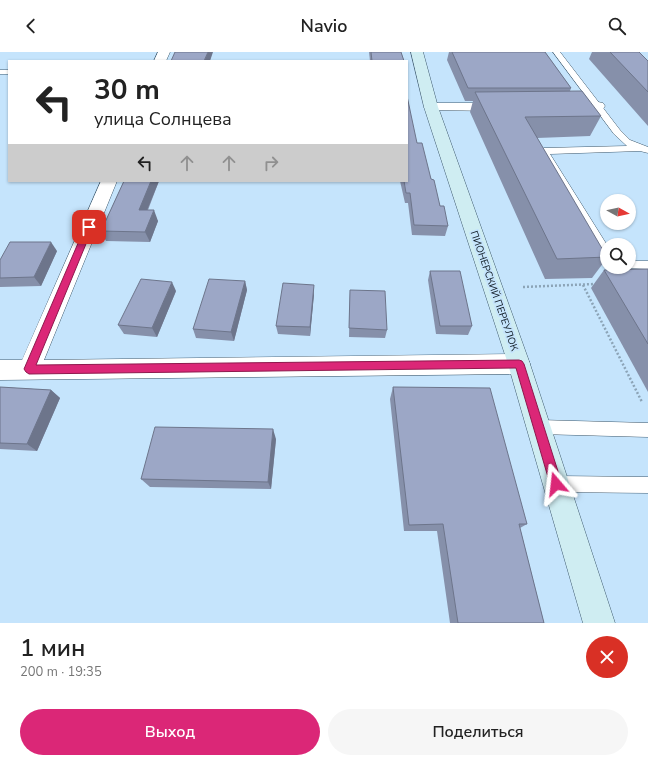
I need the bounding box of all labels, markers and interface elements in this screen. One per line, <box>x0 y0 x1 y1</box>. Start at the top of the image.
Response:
text: Navio <box>301 14 347 38</box>
icon: back <box>20 15 42 37</box>
icon: search <box>606 15 628 37</box>
text: 30 m <box>94 71 160 109</box>
icon: left <box>28 76 80 128</box>
text: улица Солнцева <box>94 107 232 131</box>
icon: left <box>134 152 156 174</box>
icon: ahead <box>176 152 198 174</box>
icon: ahead <box>218 152 240 174</box>
icon: right <box>260 152 282 174</box>
north arrow <box>600 194 636 230</box>
map controls <box>600 194 636 274</box>
pin <box>72 210 106 244</box>
icon: arrive <box>78 216 100 238</box>
street label: ПИОНЕРСКИЙ ПЕРЕУЛОК <box>467 229 521 354</box>
button: search <box>600 238 636 274</box>
position arrow <box>535 463 577 505</box>
text: 1 мин <box>20 632 85 664</box>
button: close <box>586 636 628 678</box>
text: 200 m · 19:35 <box>20 663 102 681</box>
button: Выход <box>20 709 320 755</box>
button: Поделиться <box>328 709 628 755</box>

